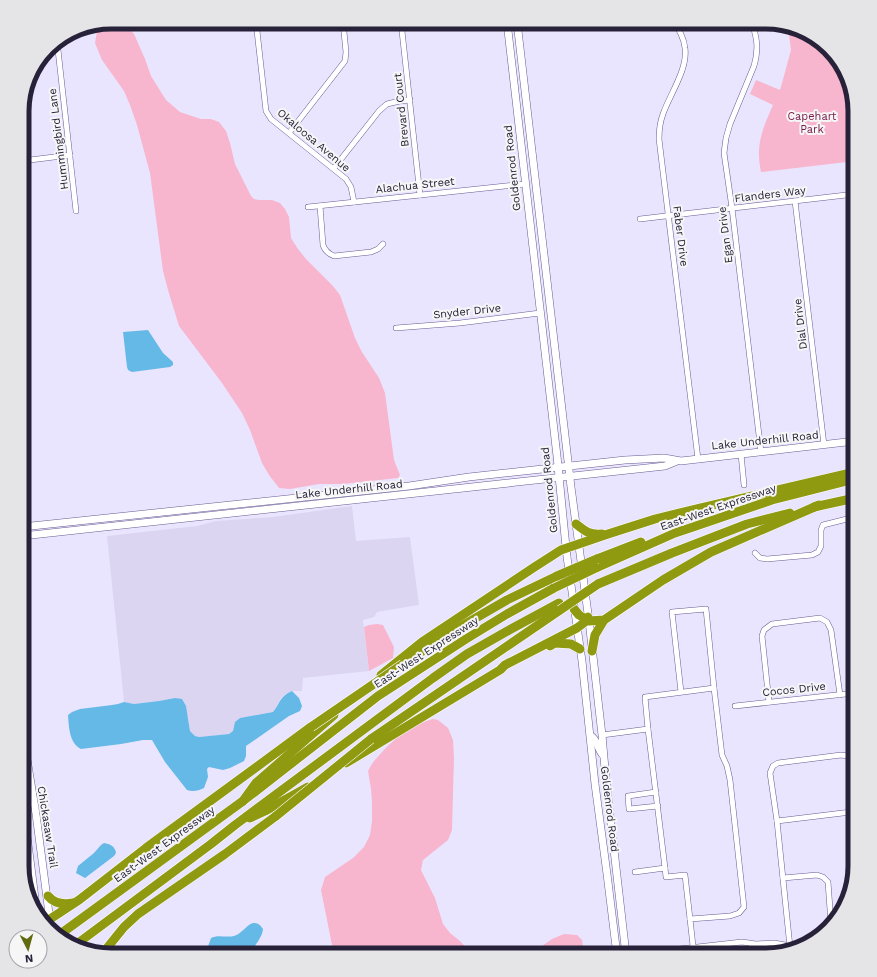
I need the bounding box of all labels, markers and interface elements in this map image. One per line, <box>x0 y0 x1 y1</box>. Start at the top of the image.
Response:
street label: Brevard Court <box>391 72 412 148</box>
street label: Hummingbird Lane <box>46 87 71 190</box>
street label: Okaloosa Avenue <box>275 106 353 175</box>
park label: Capehart Park <box>788 110 837 136</box>
street label: Goldenrod Road <box>502 124 523 212</box>
street label: Alachua Street <box>375 175 456 196</box>
street label: Flanders Way <box>734 184 807 205</box>
street label: Faber Drive <box>670 205 691 267</box>
street label: Egan Drive <box>716 206 735 264</box>
street label: Dial Drive <box>791 298 810 350</box>
street label: Snyder Drive <box>433 301 502 322</box>
street label: Lake Underhill Road <box>711 428 819 453</box>
street label: Goldenrod Road <box>539 446 560 534</box>
street label: Lake Underhill Road <box>295 477 403 502</box>
street label: East-West Expressway <box>658 481 778 533</box>
street label: East-West Expressway <box>372 614 481 691</box>
street label: Cocos Drive <box>762 680 826 699</box>
street label: Goldenrod Road <box>598 765 621 853</box>
street label: Chickasaw Trail <box>35 785 61 870</box>
street label: East-West Expressway <box>111 803 218 885</box>
north arrow <box>8 929 48 969</box>
text: N <box>24 952 34 965</box>

